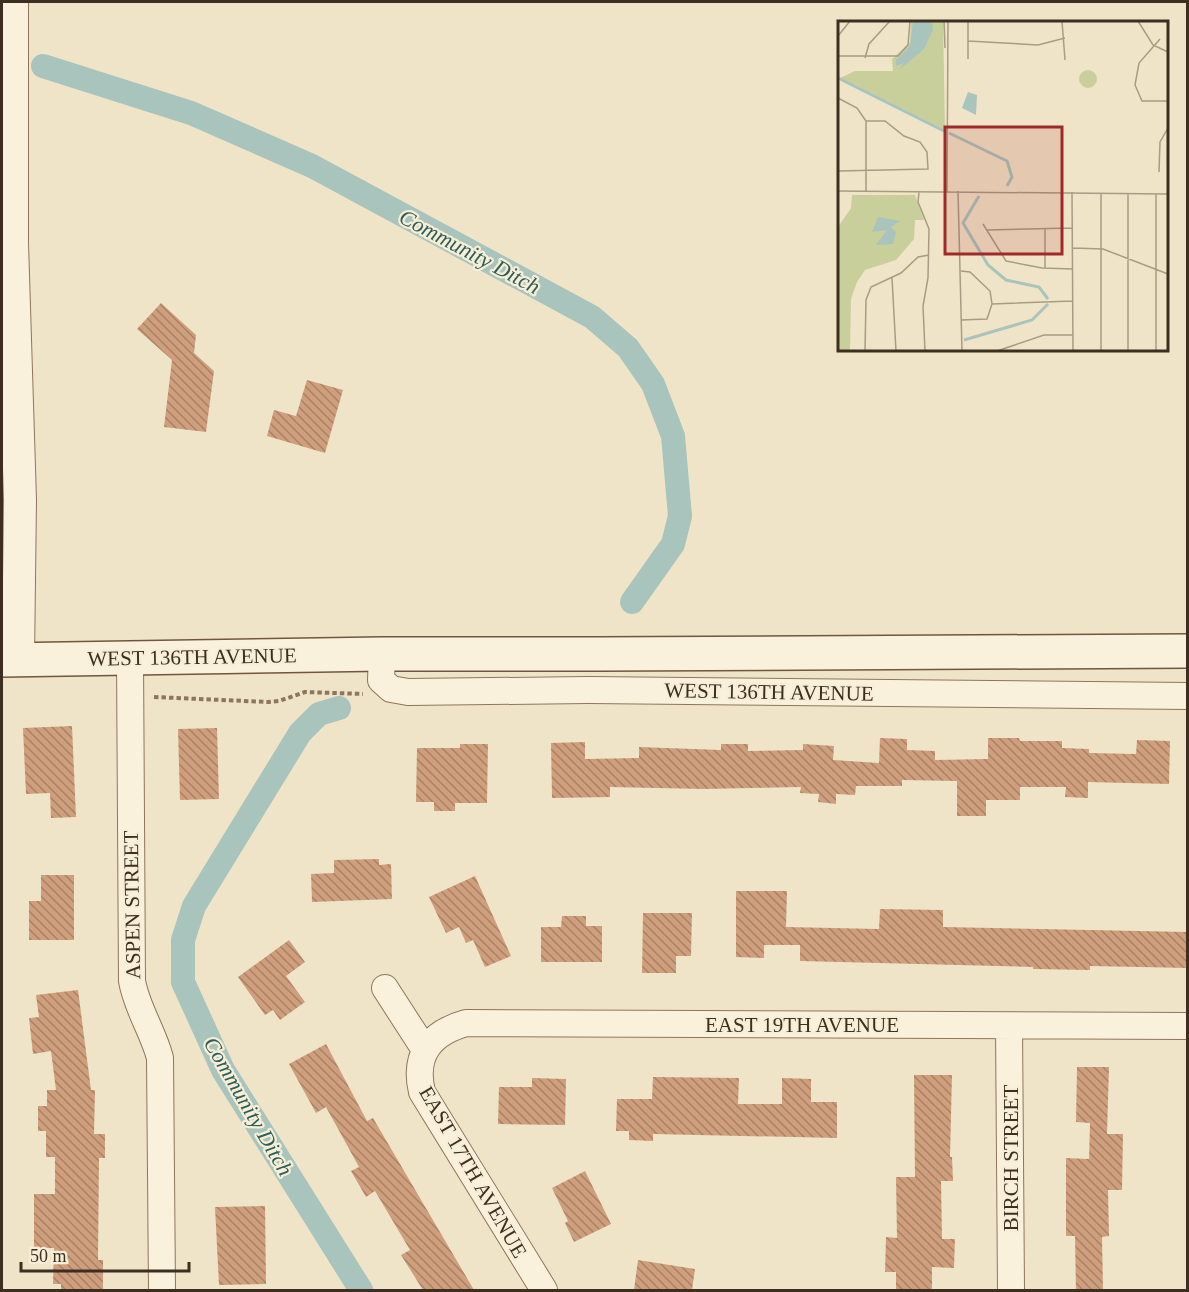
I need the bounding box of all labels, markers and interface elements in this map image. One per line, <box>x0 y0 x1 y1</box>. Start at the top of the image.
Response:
inset map <box>838 21 1168 351</box>
water label: Community Ditch <box>395 204 544 299</box>
street label: WEST 136TH AVENUE <box>87 643 297 671</box>
street label: WEST 136TH AVENUE <box>664 678 874 706</box>
street label: ASPEN STREET <box>119 830 145 980</box>
street label: EAST 19TH AVENUE <box>705 1013 899 1037</box>
water label: Community Ditch <box>199 1033 298 1180</box>
street label: EAST 17TH AVENUE <box>414 1082 532 1262</box>
street label: BIRCH STREET <box>999 1085 1023 1231</box>
scale bar <box>21 1235 189 1273</box>
text: 50 m <box>30 1246 67 1266</box>

